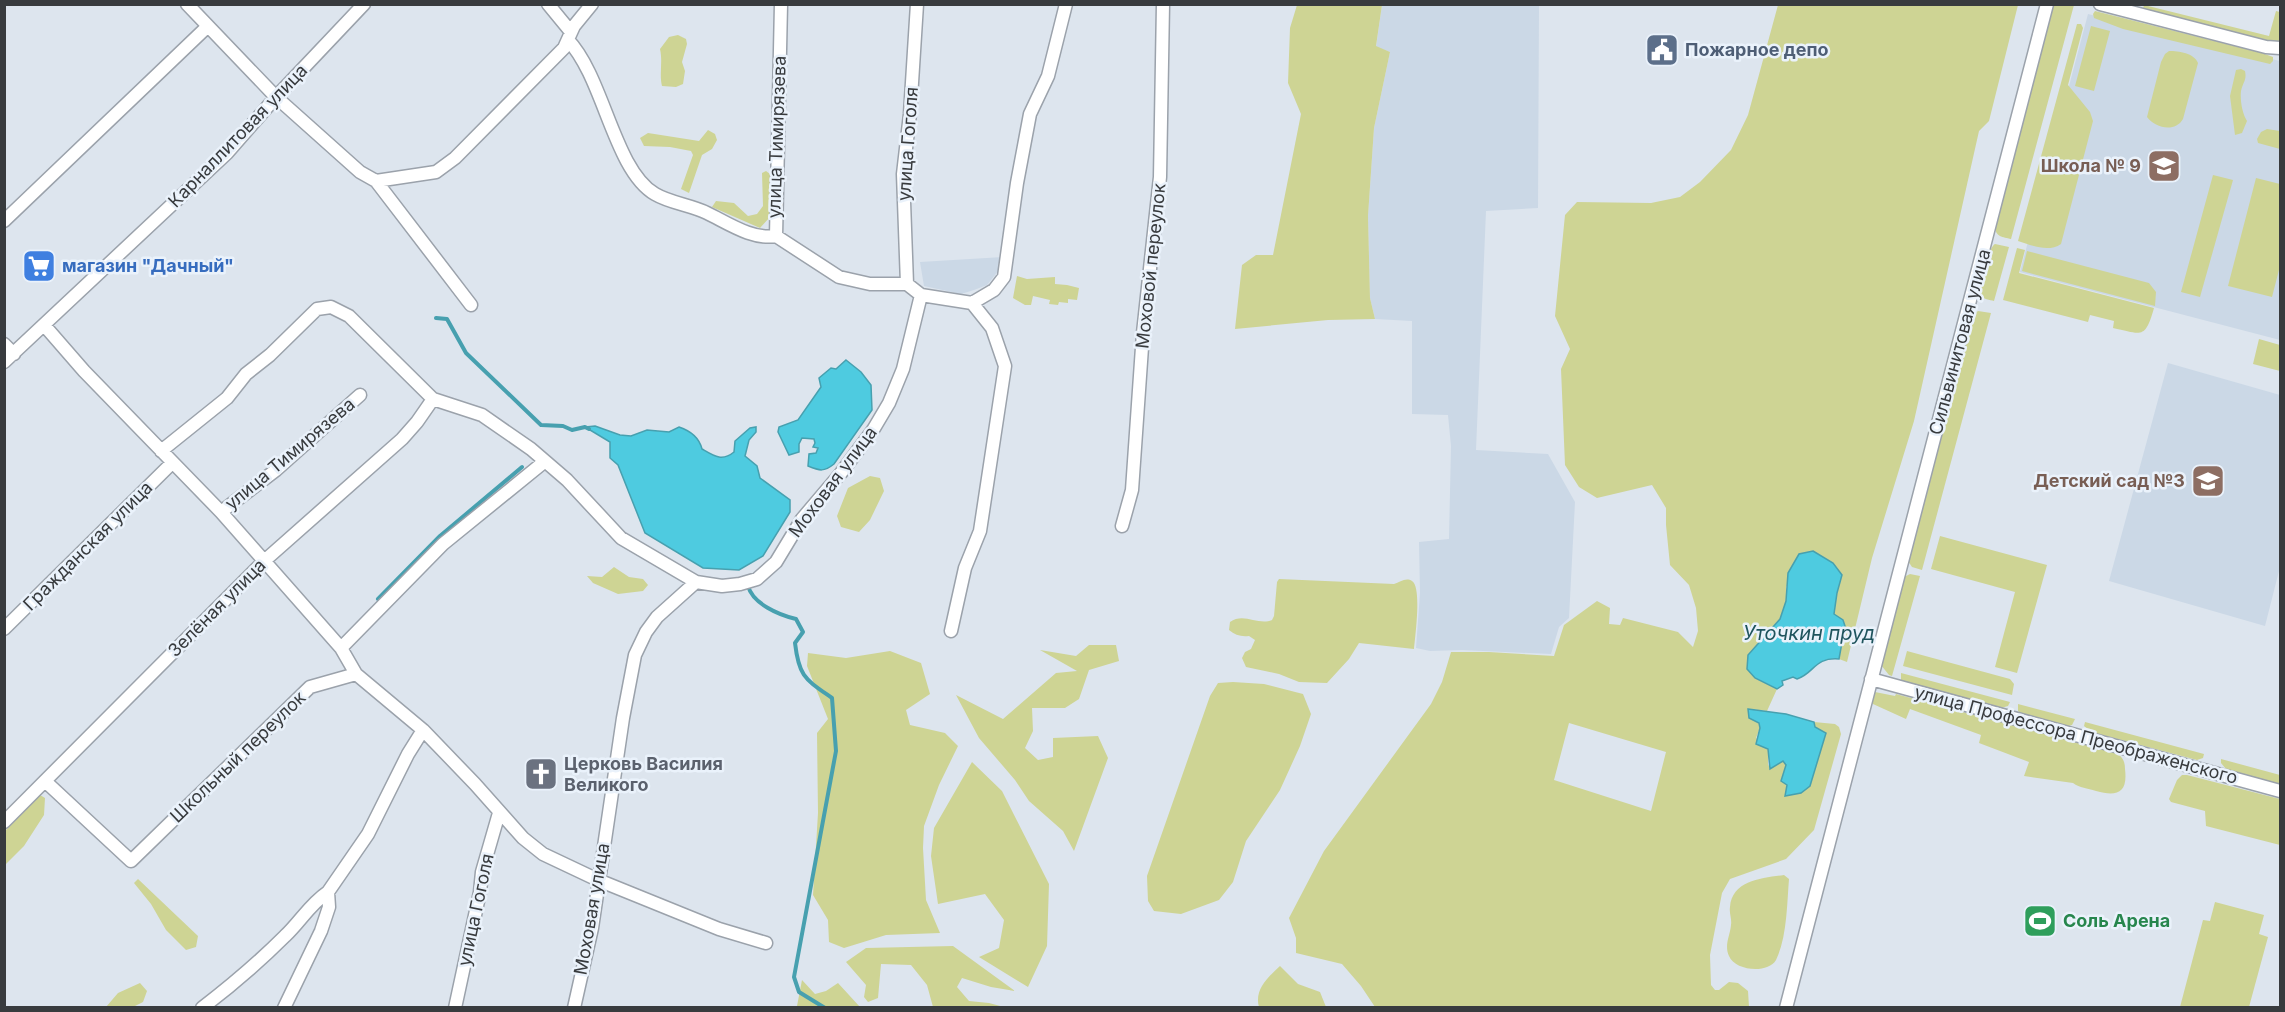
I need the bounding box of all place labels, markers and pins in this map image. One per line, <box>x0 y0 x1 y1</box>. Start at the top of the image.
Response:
public building icon: Пожарное депо <box>1644 32 1680 68</box>
place label: Пожарное депо <box>1685 39 1829 60</box>
school or university icon: Школа № 9 <box>2146 148 2182 184</box>
place label: Школа № 9 <box>2041 155 2141 176</box>
supermarket icon: магазин "Дачный" <box>21 248 57 284</box>
place label: магазин "Дачный" <box>62 255 234 276</box>
school or university icon: Детский сад №3 <box>2190 463 2226 499</box>
place label: Детский сад №3 <box>2033 470 2185 491</box>
place label: Церковь Василия Великого <box>564 753 723 795</box>
church icon: Церковь Василия Великого <box>523 756 559 792</box>
sports icon: Соль Арена <box>2022 903 2058 939</box>
place label: Соль Арена <box>2063 910 2170 931</box>

